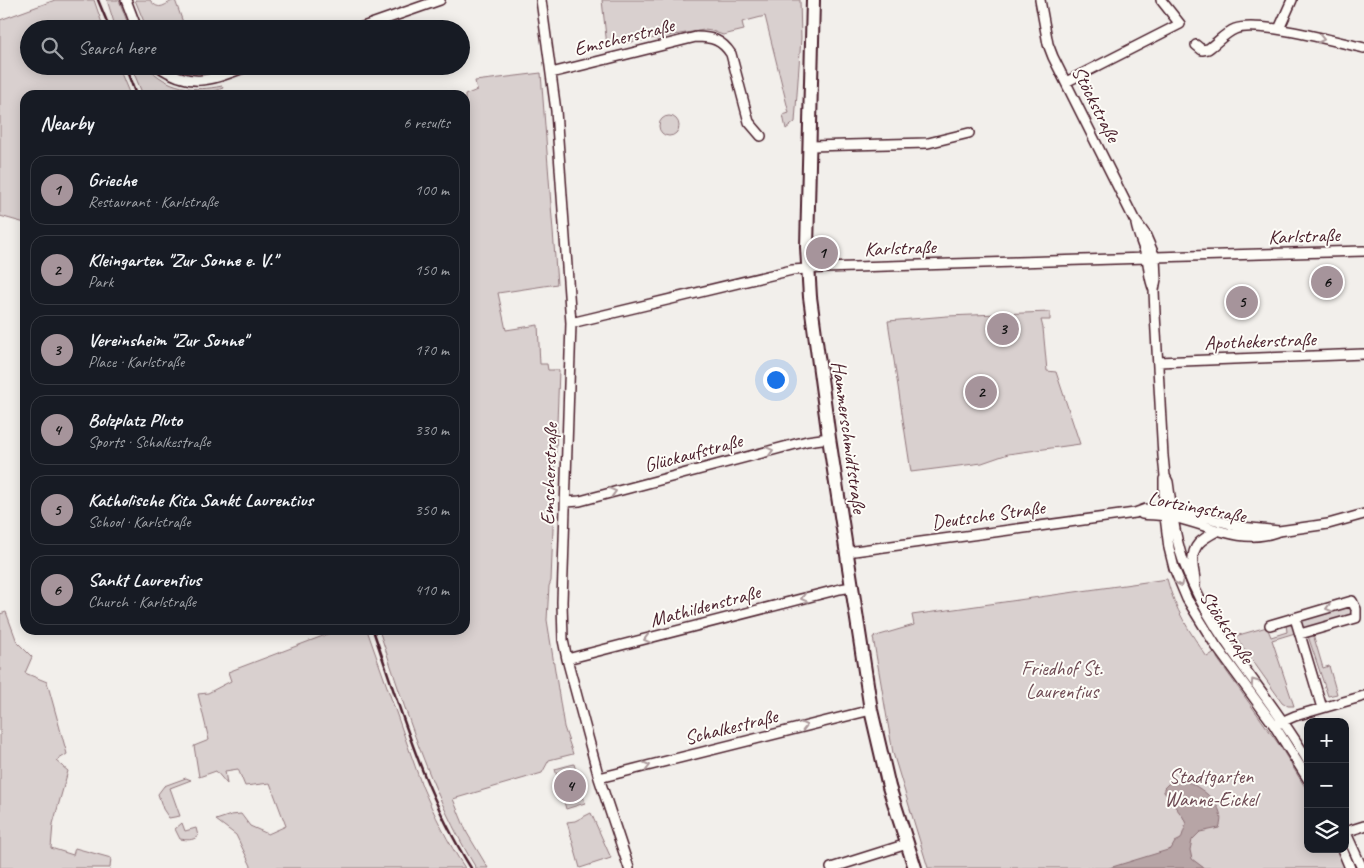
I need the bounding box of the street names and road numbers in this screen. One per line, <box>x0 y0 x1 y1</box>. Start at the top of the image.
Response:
street label: Emscherstraße <box>571 12 678 61</box>
street label: Stöckstraße <box>1066 62 1126 148</box>
street label: Karlstraße <box>1268 222 1342 250</box>
street label: Karlstraße <box>864 234 938 262</box>
street label: Apothekerstraße <box>1204 327 1318 355</box>
street label: Hammerschmidtstraße <box>826 359 872 516</box>
street label: Emscherstraße <box>535 421 563 525</box>
street label: Glückaufstraße <box>641 428 746 478</box>
street label: Lortzingstraße <box>1146 485 1249 529</box>
street label: Deutsche Straße <box>930 494 1048 535</box>
street label: Mathildenstraße <box>647 579 764 633</box>
street label: Stöckstraße <box>1194 586 1261 669</box>
street label: Schalkestraße <box>682 703 781 751</box>

